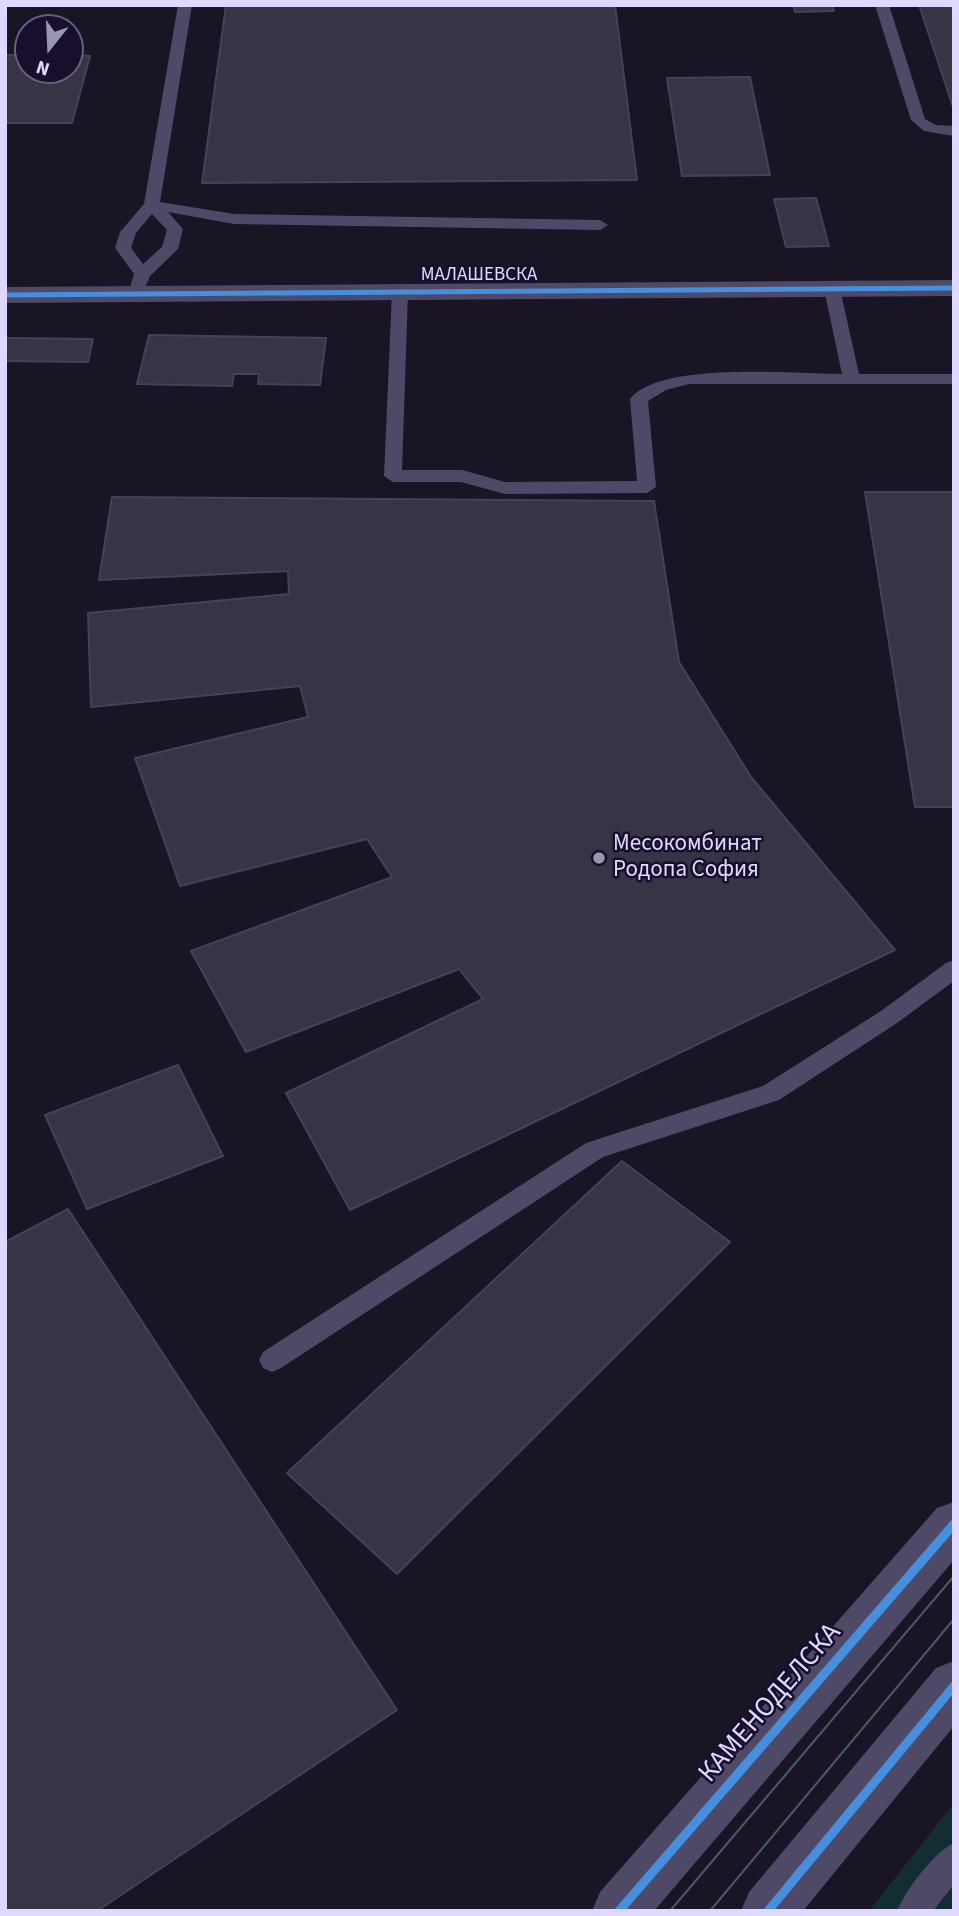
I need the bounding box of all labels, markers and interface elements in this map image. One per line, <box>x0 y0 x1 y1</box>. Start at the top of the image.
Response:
north arrow <box>14 14 84 84</box>
text: N <box>33 53 53 82</box>
street label: МАЛАШЕВСКА <box>421 265 537 287</box>
place label: Месокомбинат Родопа София <box>613 831 762 885</box>
marker: Месокомбинат Родопа София <box>591 850 607 866</box>
street label: КАМЕНОДЕЛСКА <box>693 1617 849 1791</box>

